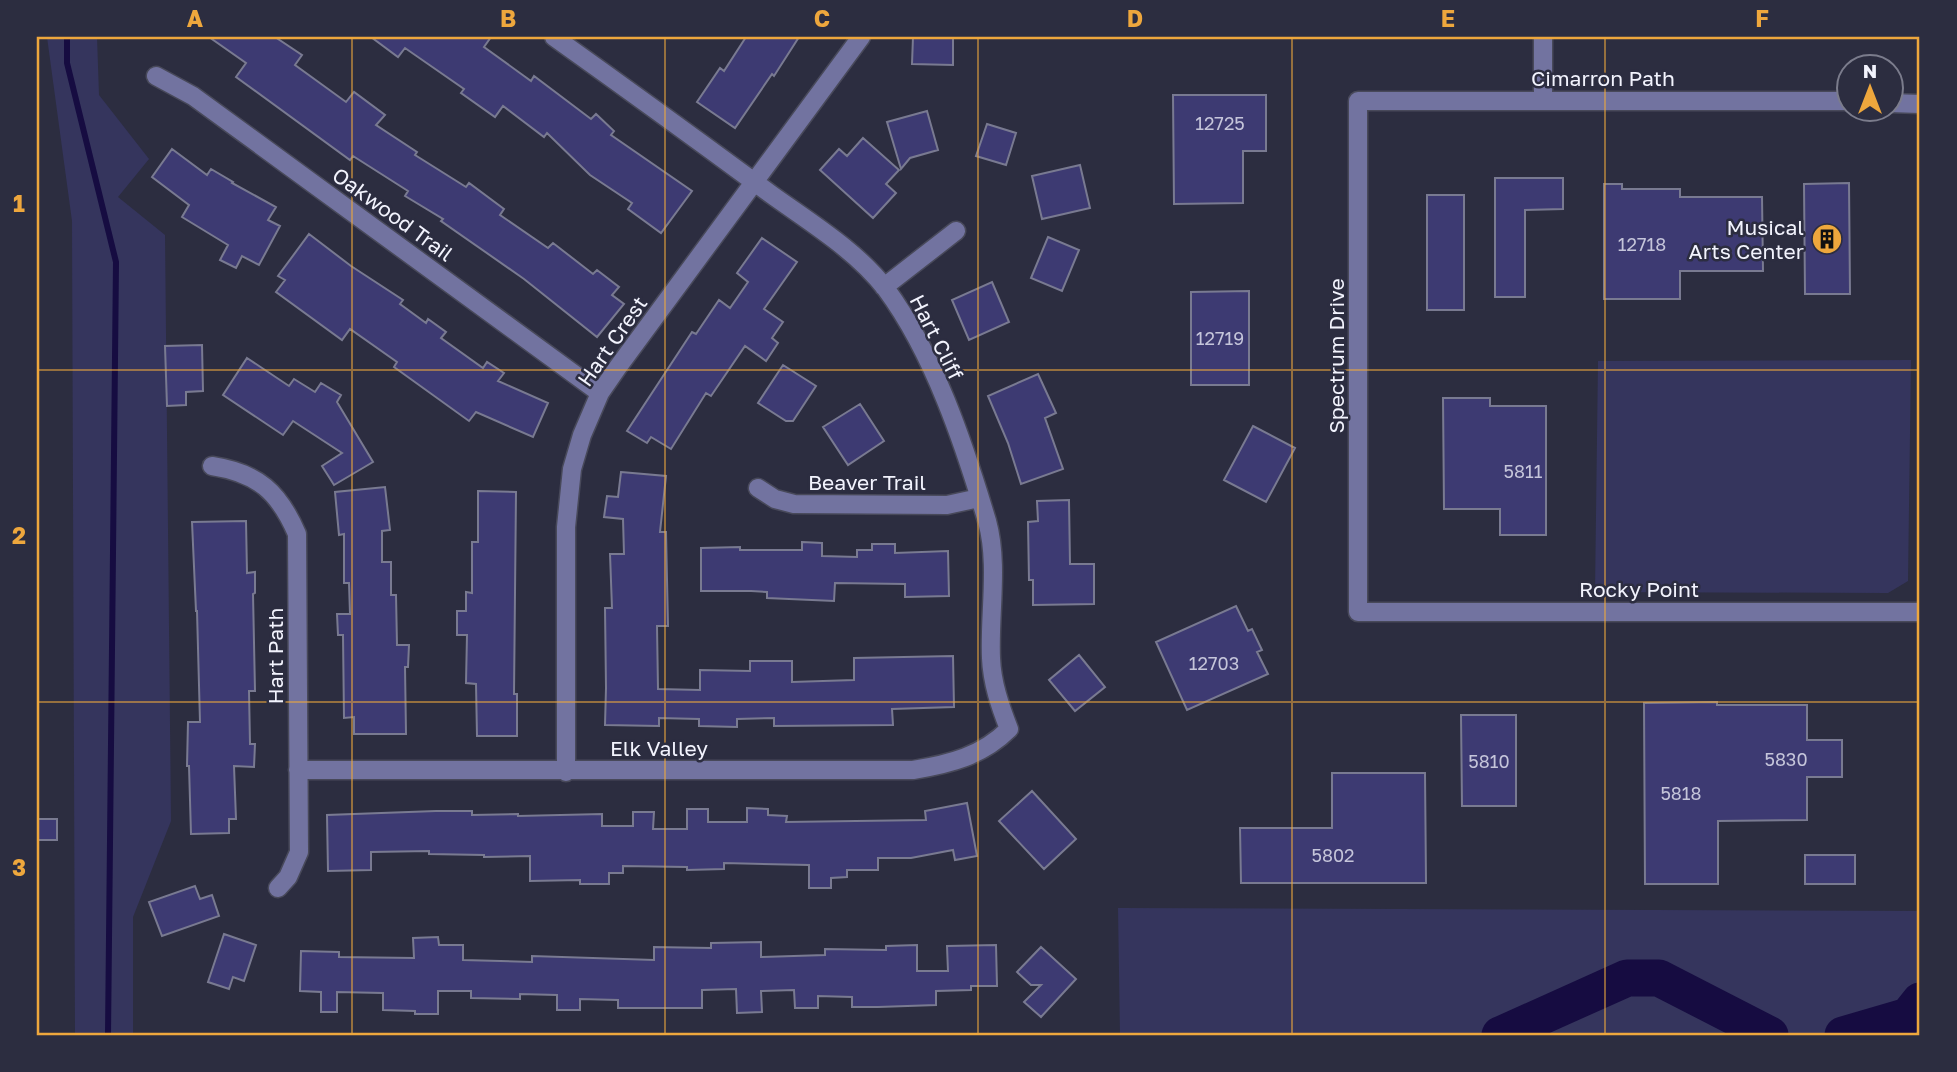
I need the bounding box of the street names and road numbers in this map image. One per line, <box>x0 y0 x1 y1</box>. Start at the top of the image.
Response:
street label: Cimarron Path <box>1531 65 1675 91</box>
street label: Oakwood Trail <box>328 161 458 267</box>
street label: Spectrum Drive <box>1323 278 1349 434</box>
street label: Hart Cliff <box>904 290 970 384</box>
street label: Hart Crest <box>572 291 652 391</box>
street label: Beaver Trail <box>808 469 926 495</box>
street label: Rocky Point <box>1579 576 1699 602</box>
street label: Hart Path <box>262 608 288 704</box>
street label: Elk Valley <box>610 735 708 761</box>

